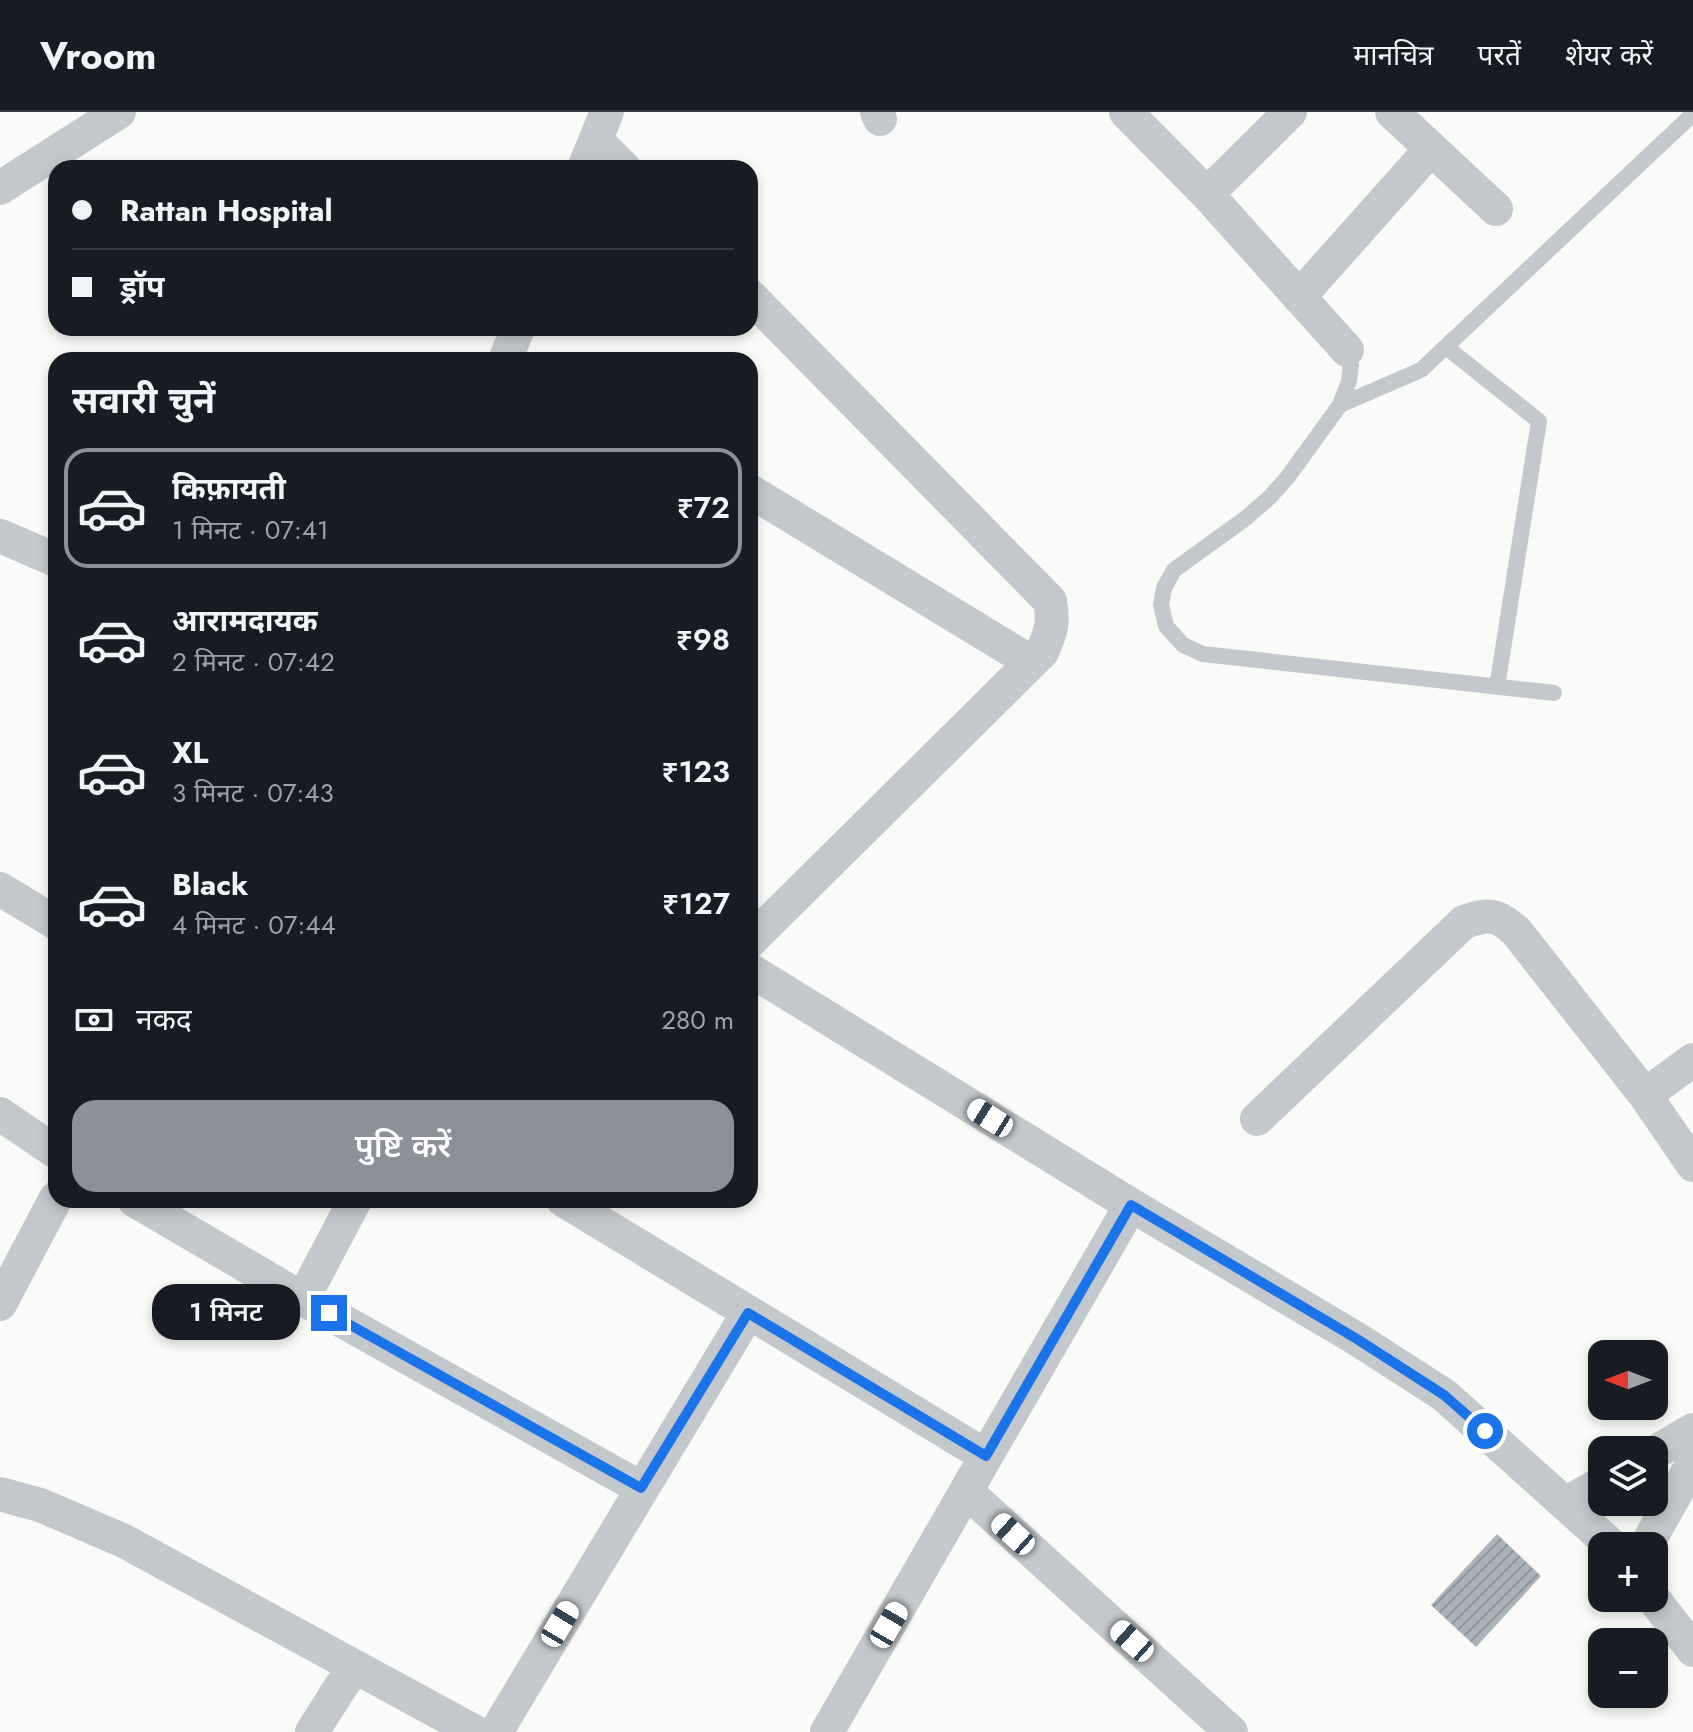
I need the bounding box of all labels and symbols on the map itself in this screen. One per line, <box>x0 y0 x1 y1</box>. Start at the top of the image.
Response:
car <box>963 1095 1017 1141</box>
callout: 1 मिनट <box>153 1285 301 1341</box>
route end <box>311 1295 347 1331</box>
north arrow <box>1588 1340 1668 1420</box>
route start <box>1467 1413 1503 1449</box>
car <box>987 1509 1039 1559</box>
car <box>537 1597 583 1651</box>
car <box>867 1598 911 1652</box>
car <box>1106 1616 1158 1666</box>

